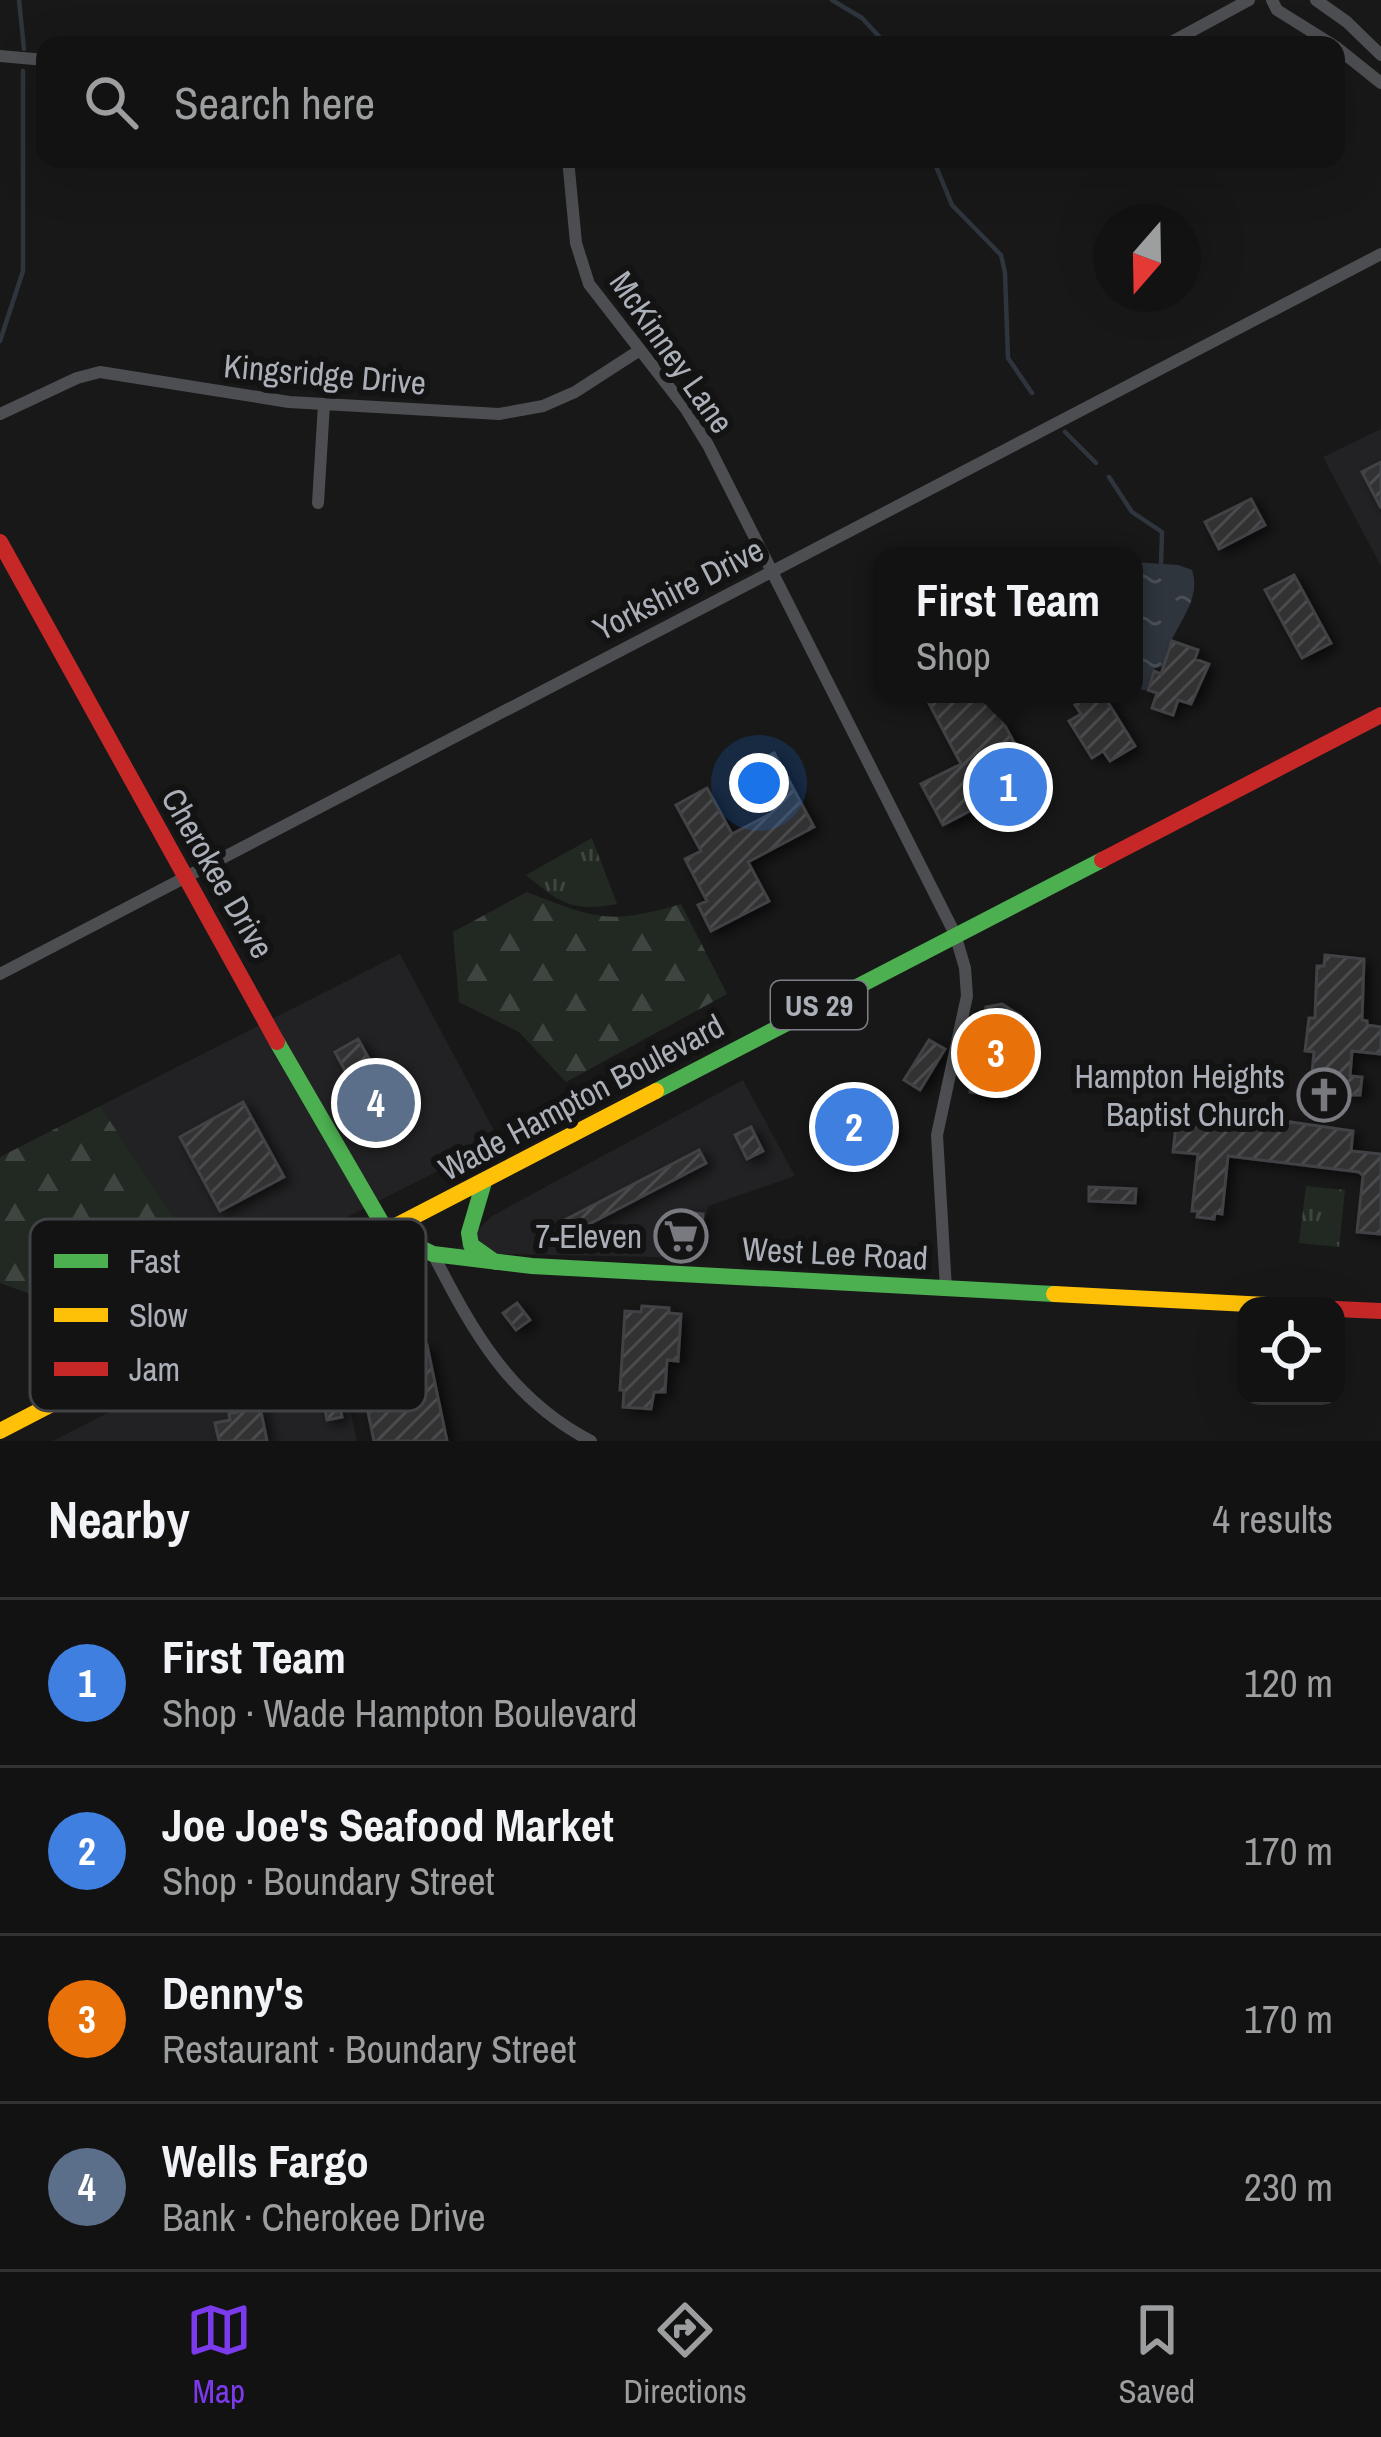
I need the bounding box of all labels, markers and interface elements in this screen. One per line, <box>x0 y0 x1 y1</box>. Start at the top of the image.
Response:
search box <box>36 36 1345 168</box>
icon: search <box>78 69 144 135</box>
text: Search here <box>174 72 375 133</box>
north arrow <box>1093 204 1201 312</box>
street label: McKinney Lane <box>600 262 744 442</box>
street label: Kingsridge Drive <box>222 343 428 405</box>
street label: Yorkshire Drive <box>585 527 771 651</box>
popup <box>873 547 1143 703</box>
text: First Team <box>916 569 1100 630</box>
text: Shop <box>916 630 991 682</box>
pin: 1 <box>969 742 1047 832</box>
your location <box>729 753 789 813</box>
street label: Cherokee Drive <box>152 780 284 966</box>
road number: US 29 <box>771 981 867 1029</box>
street label: Wade Hampton Boulevard <box>431 1003 731 1191</box>
pin: 3 <box>957 1008 1035 1098</box>
place label: Hampton Heights Baptist Church <box>1074 1054 1285 1136</box>
pin: 4 <box>337 1058 415 1148</box>
church icon: Hampton Heights Baptist Church <box>1296 1067 1352 1123</box>
pin: 2 <box>815 1082 893 1172</box>
supermarket icon: 7-Eleven <box>653 1208 709 1264</box>
place label: 7-Eleven <box>535 1214 642 1258</box>
legend <box>30 1219 426 1411</box>
street label: West Lee Road <box>741 1226 929 1280</box>
text: Fast <box>129 1239 180 1283</box>
text: Slow <box>129 1293 188 1337</box>
map controls <box>1237 1297 1345 1405</box>
button: locate <box>1237 1297 1345 1405</box>
text: Jam <box>129 1347 180 1391</box>
text: Nearby <box>48 1485 190 1554</box>
text: 4 results <box>1212 1493 1333 1545</box>
text: First Team <box>162 1626 346 1687</box>
text: 1 <box>78 1657 96 1709</box>
text: 120 m <box>1244 1657 1333 1709</box>
text: Shop · Wade Hampton Boulevard <box>162 1687 637 1739</box>
text: Joe Joe's Seafood Market <box>162 1794 614 1855</box>
text: 2 <box>78 1825 96 1877</box>
text: 170 m <box>1244 1825 1333 1877</box>
text: Shop · Boundary Street <box>162 1855 494 1907</box>
text: Denny's <box>162 1962 304 2023</box>
text: 3 <box>78 1993 96 2045</box>
text: 170 m <box>1244 1993 1333 2045</box>
text: Restaurant · Boundary Street <box>162 2023 576 2075</box>
text: Wells Fargo <box>162 2130 369 2191</box>
text: 4 <box>78 2161 96 2213</box>
text: 230 m <box>1244 2161 1333 2213</box>
text: Bank · Cherokee Drive <box>162 2191 486 2243</box>
tab: Map <box>186 2297 252 2413</box>
tab: Directions <box>623 2297 747 2413</box>
tab: Saved <box>1118 2297 1195 2413</box>

